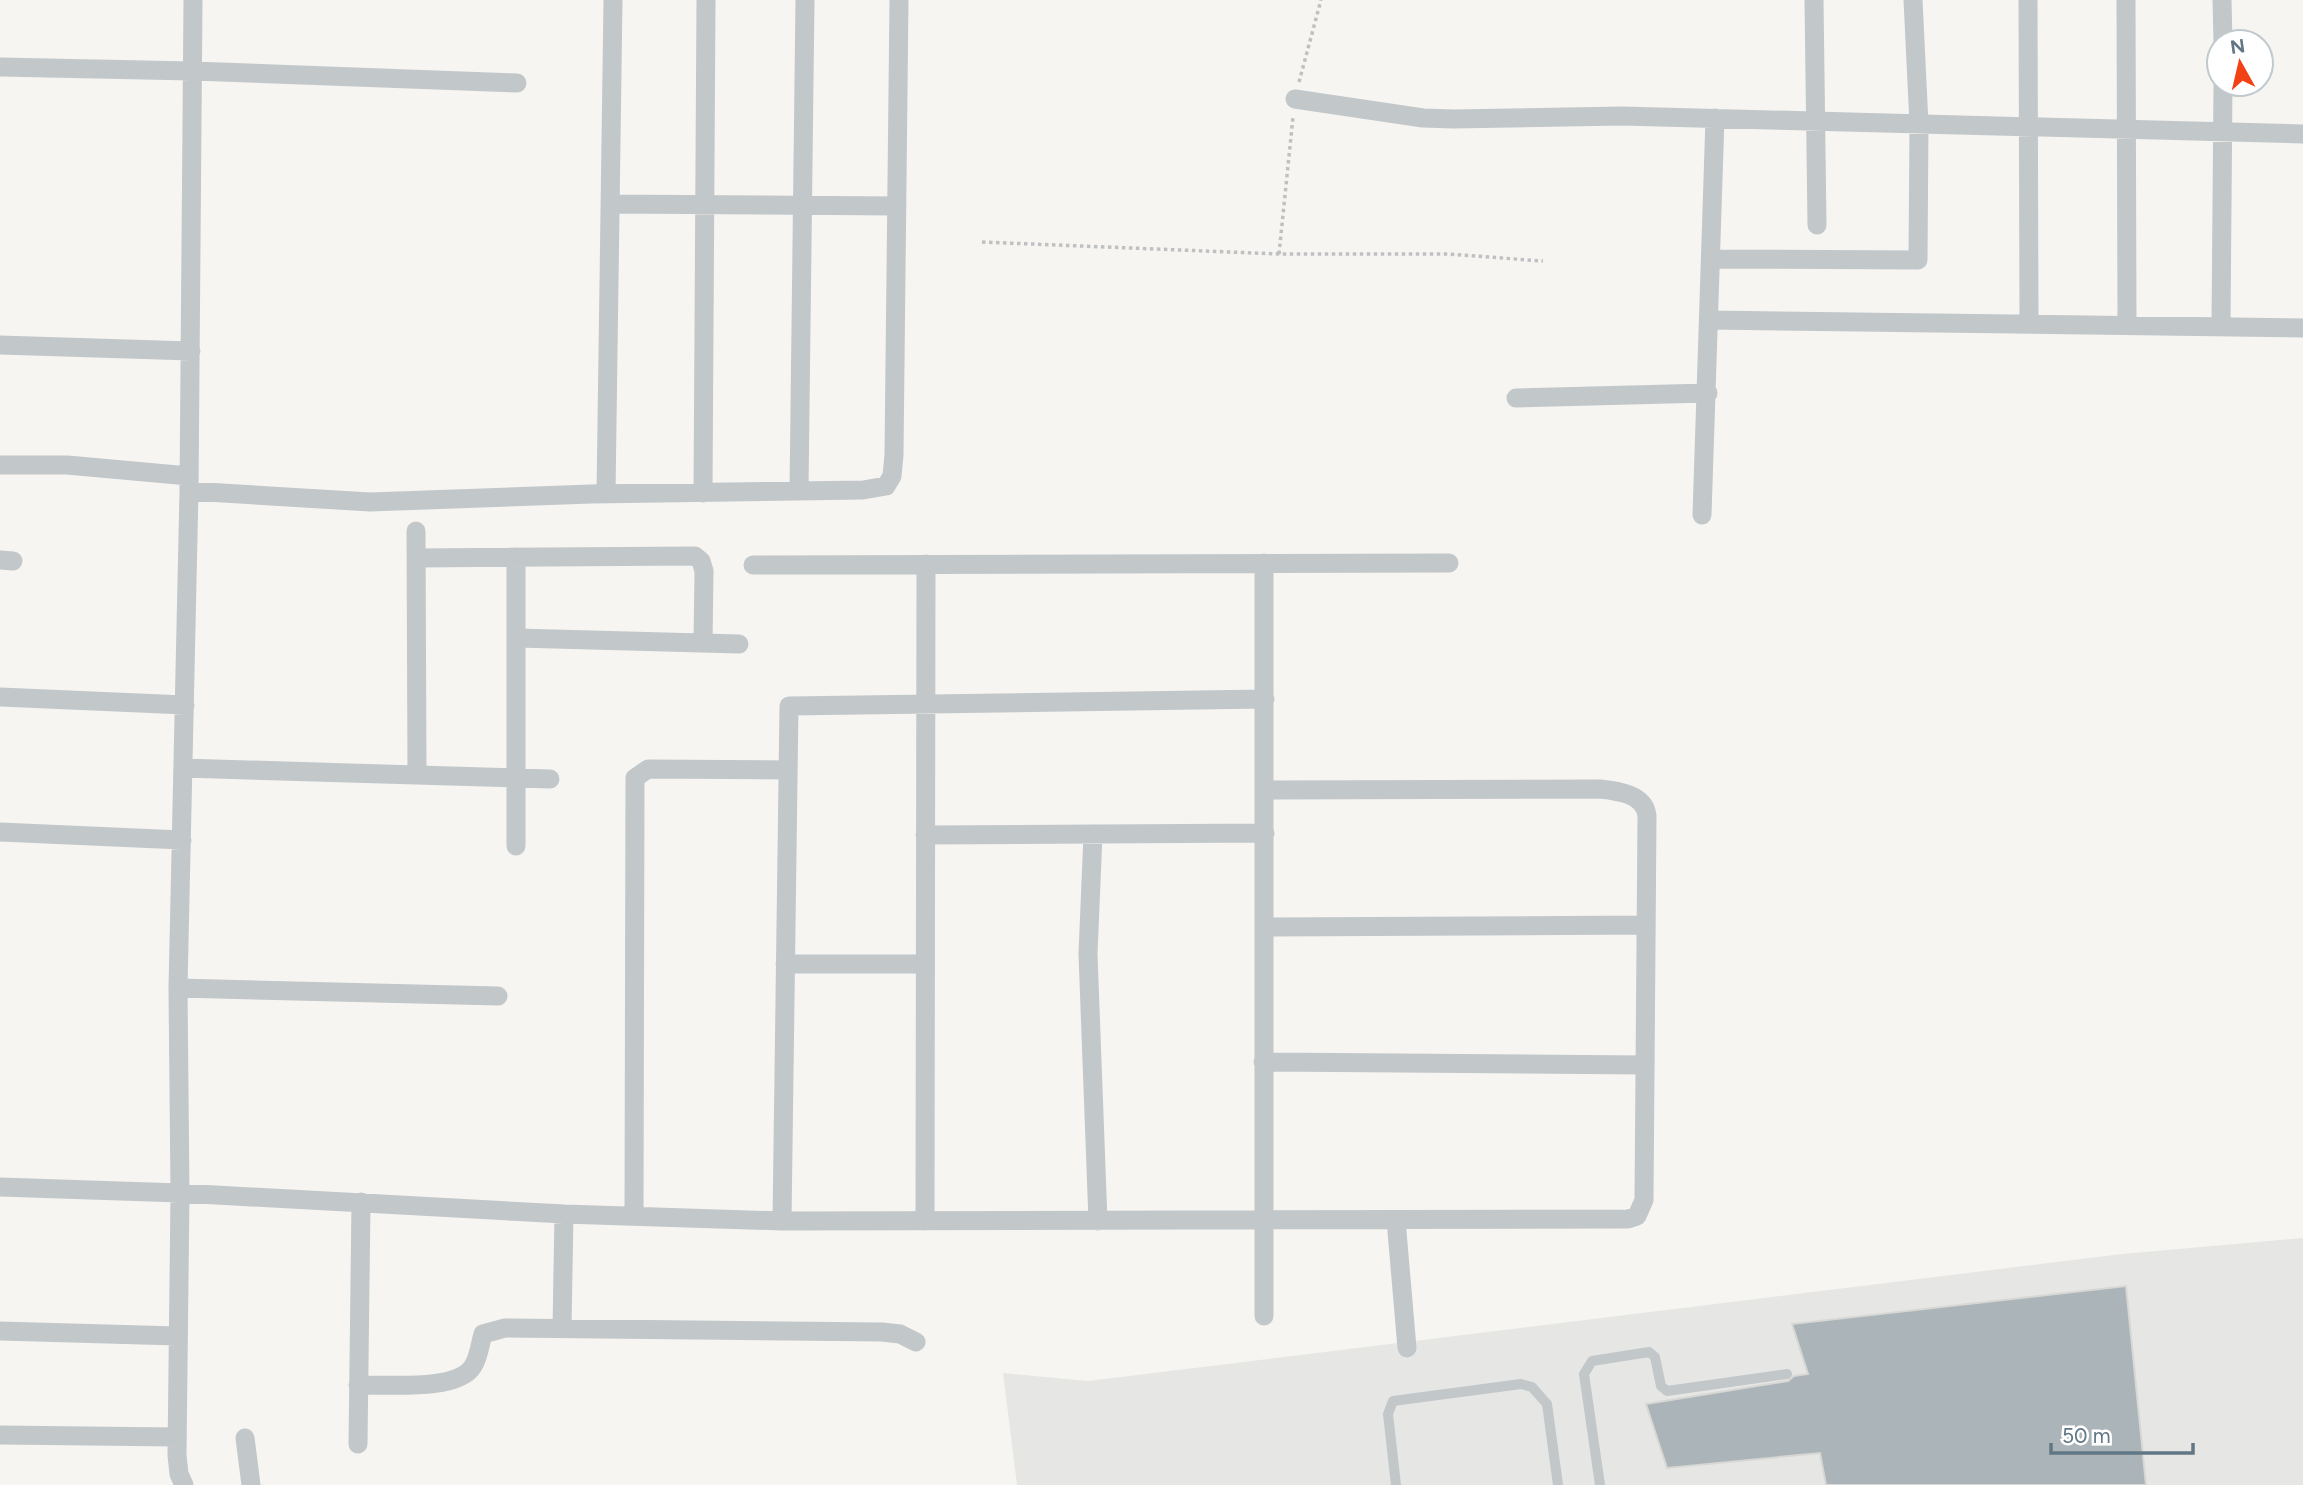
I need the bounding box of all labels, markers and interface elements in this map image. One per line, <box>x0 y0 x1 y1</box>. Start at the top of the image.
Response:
north arrow <box>2205 28 2275 98</box>
text: N <box>2229 34 2247 59</box>
scale bar <box>2051 1412 2193 1456</box>
text: 50 m <box>2062 1423 2111 1448</box>

